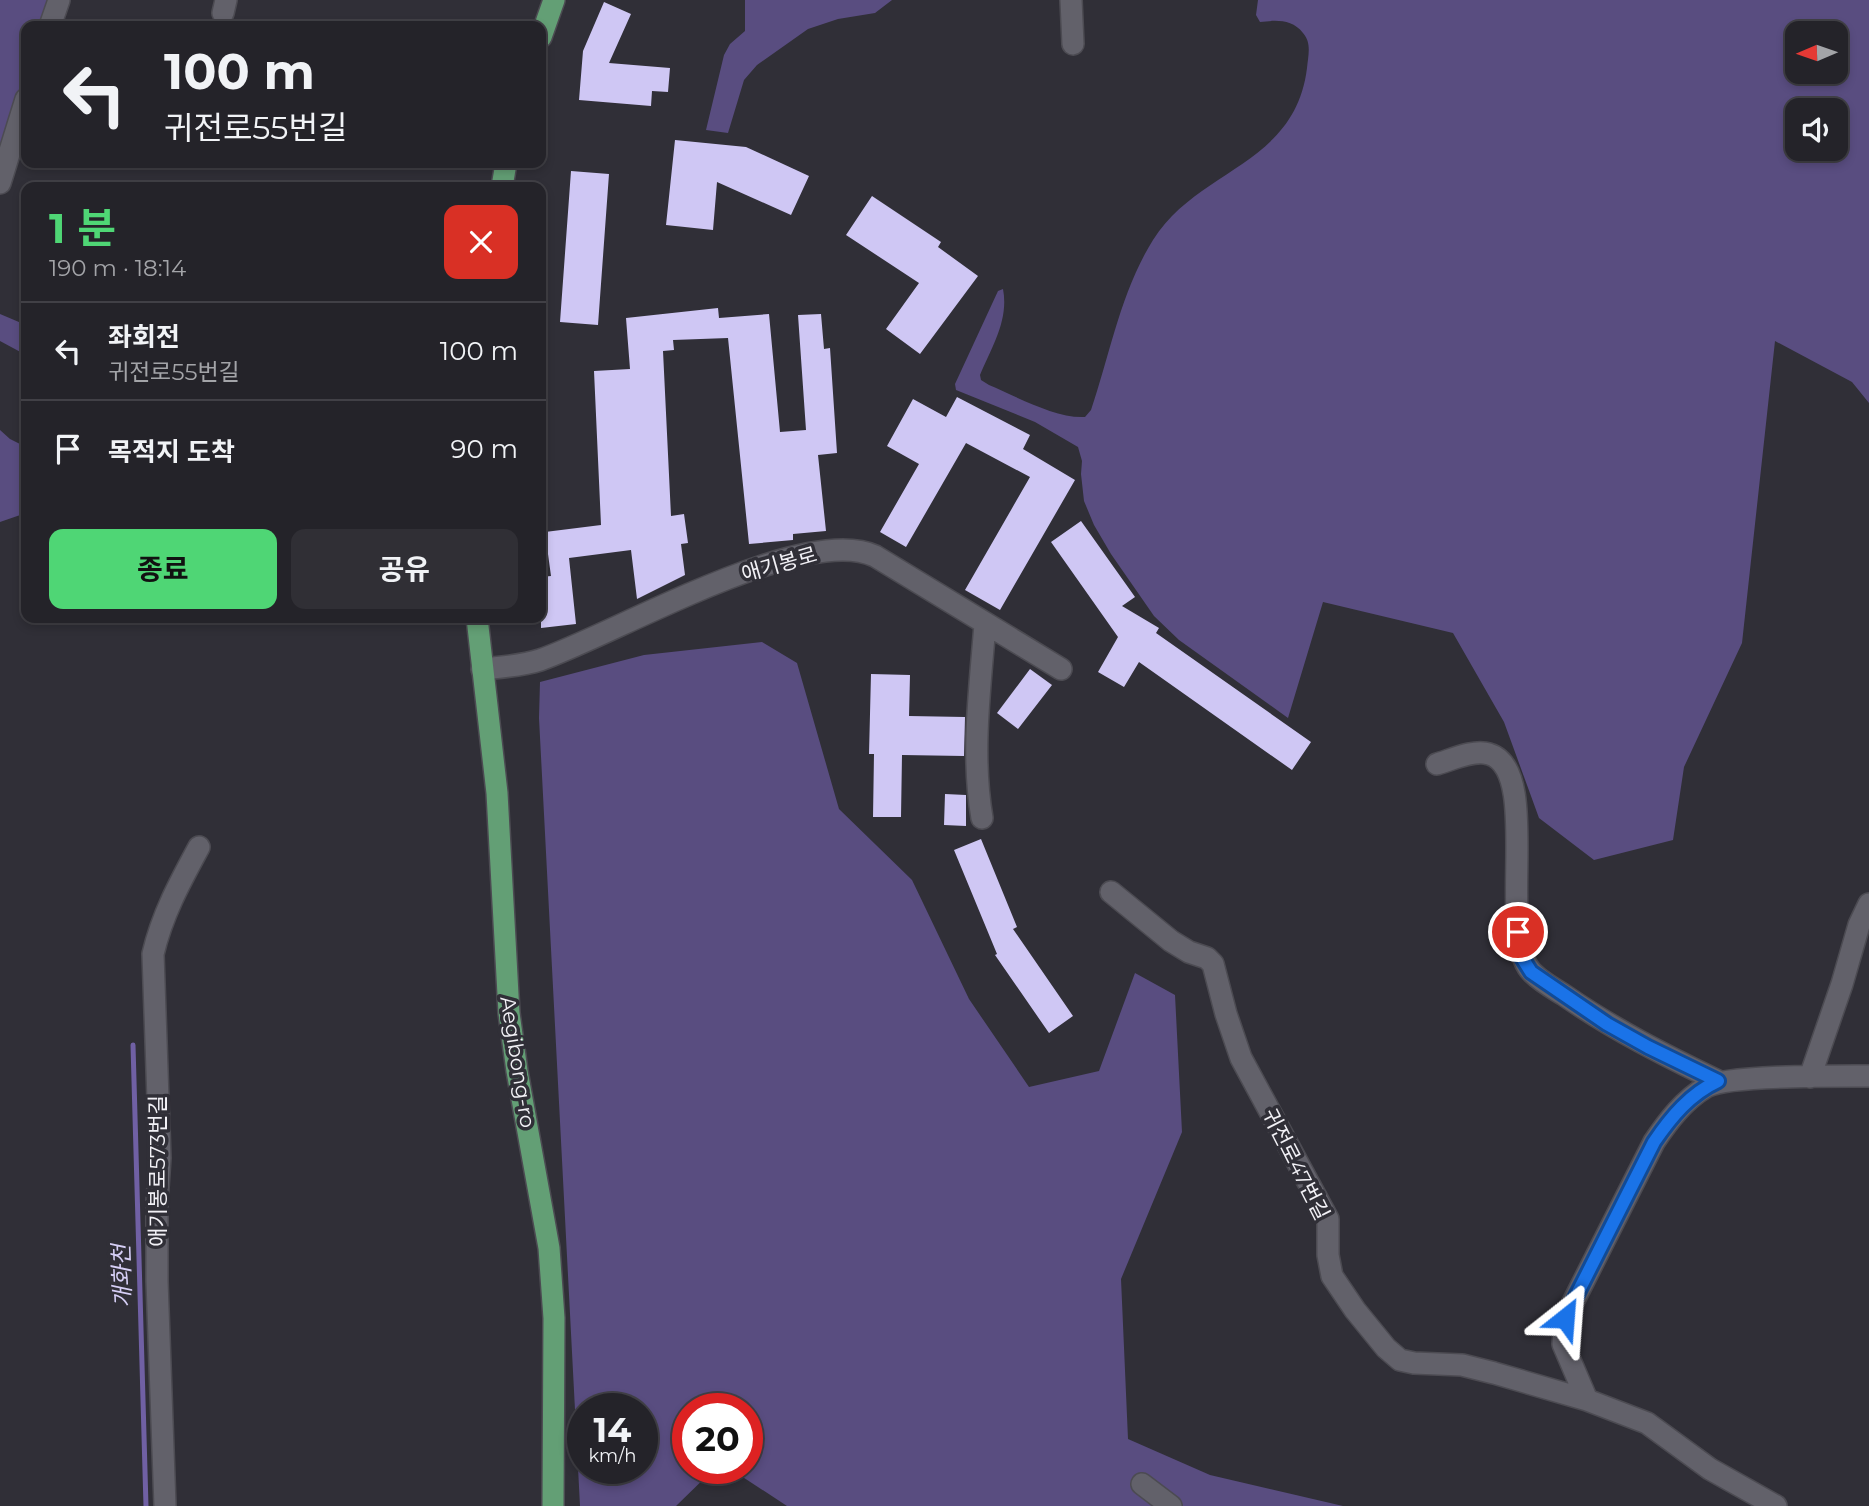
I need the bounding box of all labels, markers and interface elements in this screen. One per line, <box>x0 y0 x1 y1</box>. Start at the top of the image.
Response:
north arrow <box>1785 21 1848 84</box>
map controls <box>1785 21 1848 161</box>
text: 100 m <box>164 42 315 101</box>
icon: left <box>49 49 140 140</box>
button: sound <box>1785 98 1848 161</box>
text: 귀전로55번길 <box>164 108 347 147</box>
text: 1 분 <box>49 202 116 254</box>
button: close <box>444 205 518 279</box>
text: 190 m · 18:14 <box>49 254 186 282</box>
text: 좌회전 <box>108 321 180 353</box>
icon: left <box>49 332 87 370</box>
text: 100 m <box>440 335 518 367</box>
text: 귀전로55번길 <box>108 358 240 386</box>
icon: arrive <box>49 430 87 468</box>
text: 90 m <box>451 433 518 465</box>
text: 목적지 도착 <box>108 436 235 468</box>
button: 종료 <box>49 529 277 609</box>
button: 공유 <box>291 529 518 609</box>
street label: 애기봉로 <box>738 541 820 587</box>
pin <box>1488 902 1548 962</box>
icon: arrive <box>1499 913 1537 951</box>
street label: Aegibong-ro <box>495 994 541 1130</box>
street label: 애기봉로573번길 <box>145 1095 170 1247</box>
street label: 귀전로47번길 <box>1257 1104 1335 1224</box>
water label: 개화천 <box>107 1241 137 1308</box>
position arrow <box>1528 1281 1602 1355</box>
speed limit sign: 20 <box>672 1393 763 1484</box>
text: 14 <box>594 1408 631 1451</box>
text: km/h <box>588 1445 637 1467</box>

